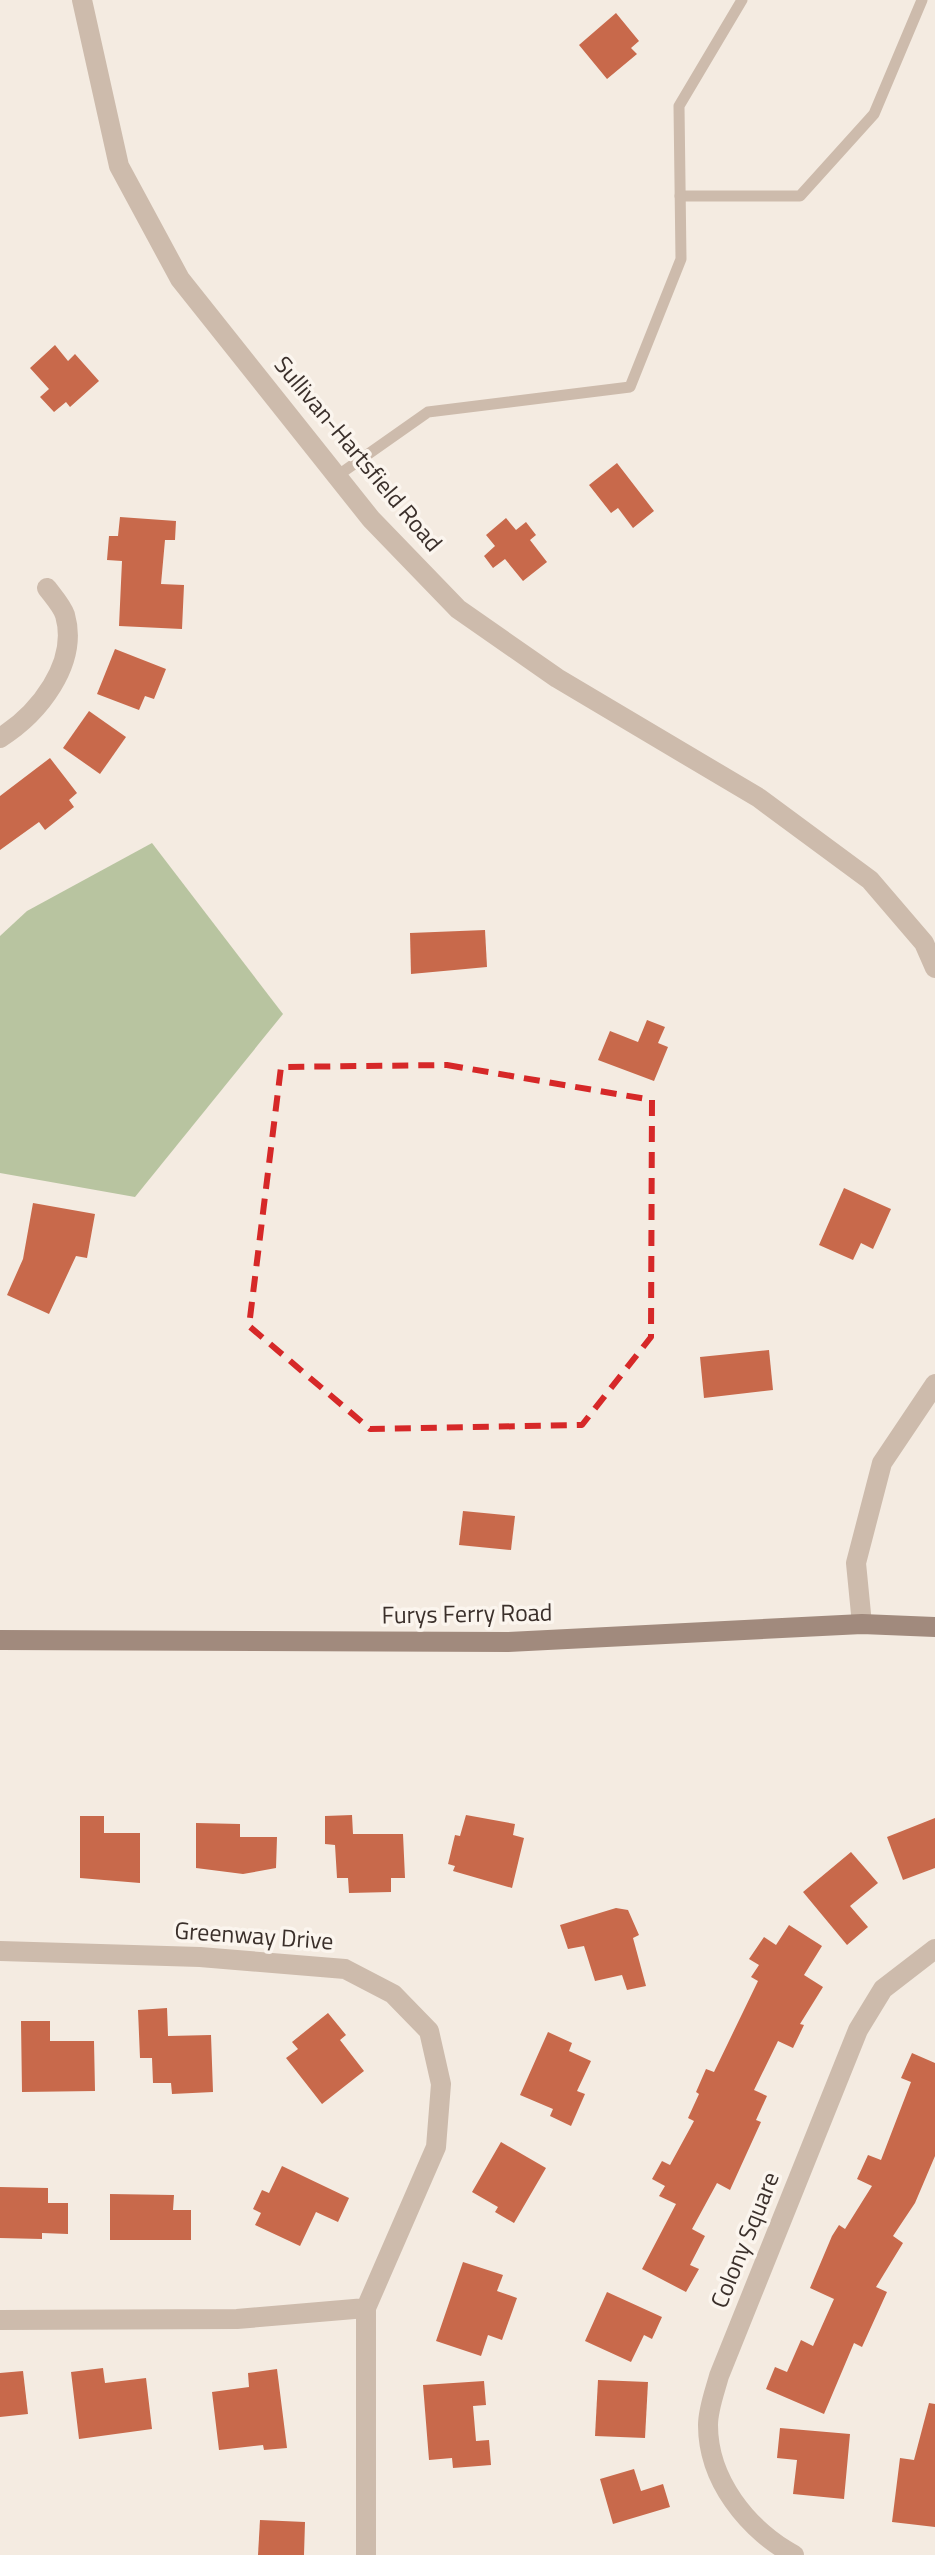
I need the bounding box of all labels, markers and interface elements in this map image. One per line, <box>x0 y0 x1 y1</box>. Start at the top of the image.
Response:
street label: Sullivan-Hartsfield Road <box>266 348 452 559</box>
street label: Furys Ferry Road <box>381 1594 553 1632</box>
street label: Greenway Drive <box>173 1911 335 1959</box>
street label: Colony Square <box>700 2166 788 2313</box>

